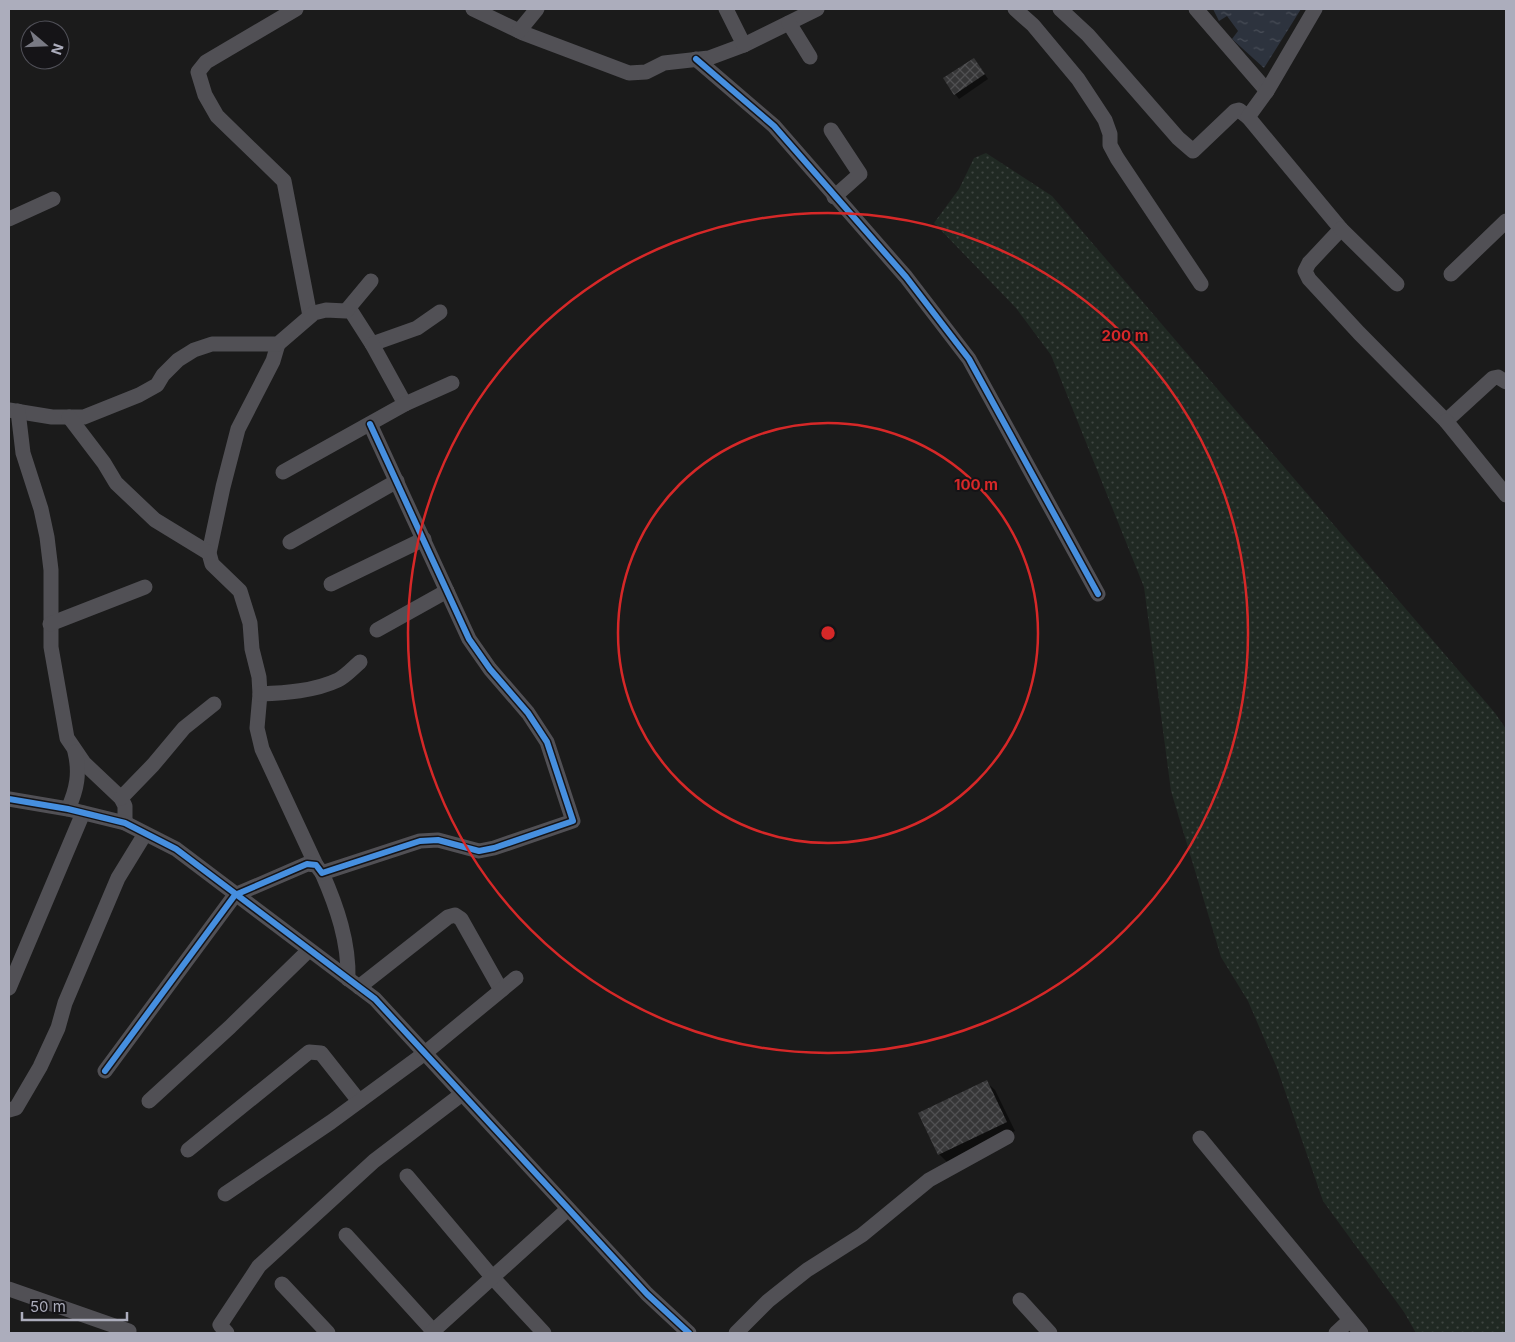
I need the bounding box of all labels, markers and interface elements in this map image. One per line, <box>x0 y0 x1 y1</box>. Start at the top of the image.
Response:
north arrow <box>20 20 70 70</box>
text: N <box>48 42 68 57</box>
text: 200 m <box>1102 326 1148 345</box>
text: 100 m <box>954 475 998 494</box>
centre of rings <box>819 624 837 642</box>
scale bar <box>22 1290 128 1322</box>
text: 50 m <box>30 1297 66 1316</box>

